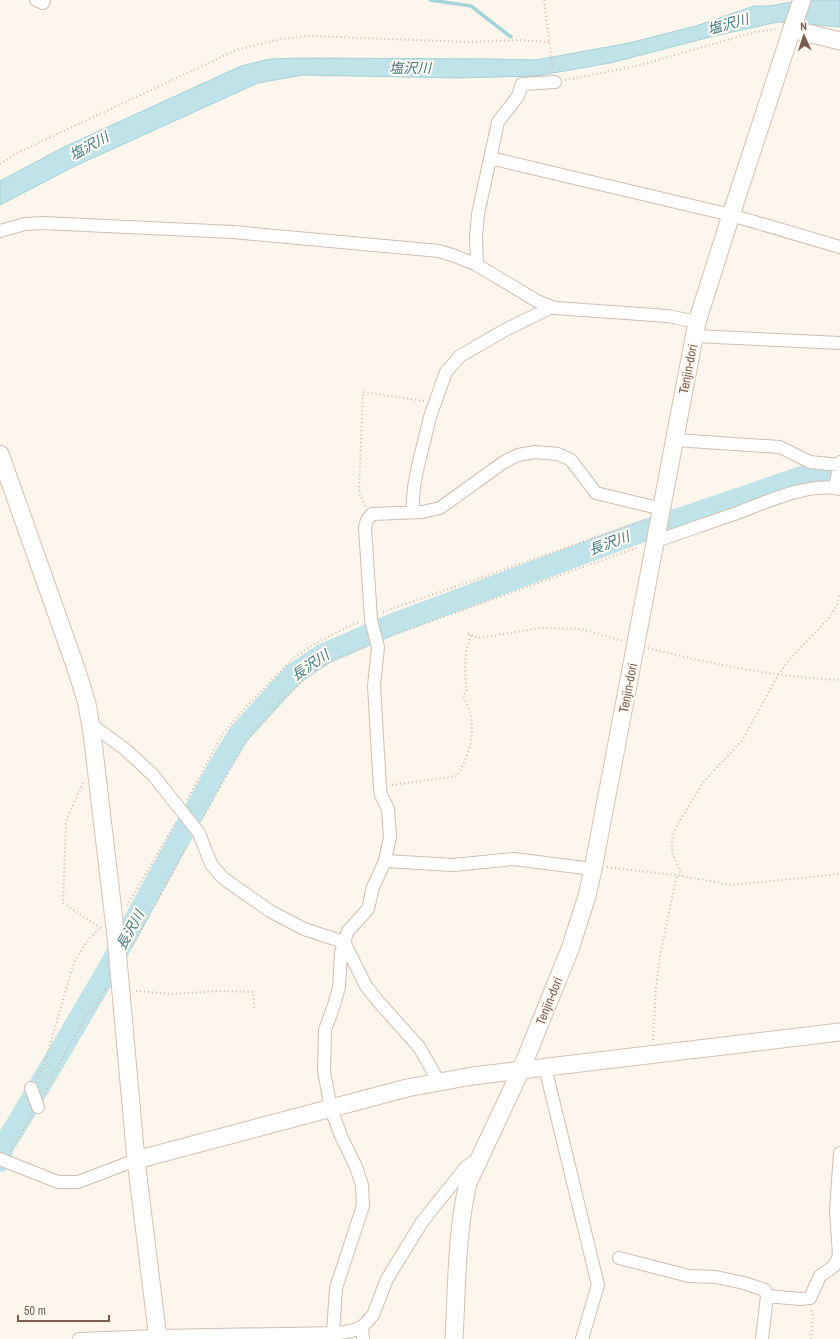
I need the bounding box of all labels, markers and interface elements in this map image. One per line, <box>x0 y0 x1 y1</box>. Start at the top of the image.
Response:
water label: 塩沢川 <box>705 9 753 38</box>
north arrow <box>784 16 824 56</box>
text: N <box>800 19 807 33</box>
water label: 塩沢川 <box>389 59 433 77</box>
water label: 塩沢川 <box>66 127 113 164</box>
street label: Tenjin-dori <box>675 343 701 395</box>
water label: 長沢川 <box>586 527 634 559</box>
water label: 長沢川 <box>288 645 334 684</box>
street label: Tenjin-dori <box>615 662 641 714</box>
water label: 長沢川 <box>112 906 149 953</box>
street label: Tenjin-dori <box>532 974 566 1028</box>
scale bar <box>18 1297 109 1323</box>
text: 50 m <box>24 1303 46 1319</box>

